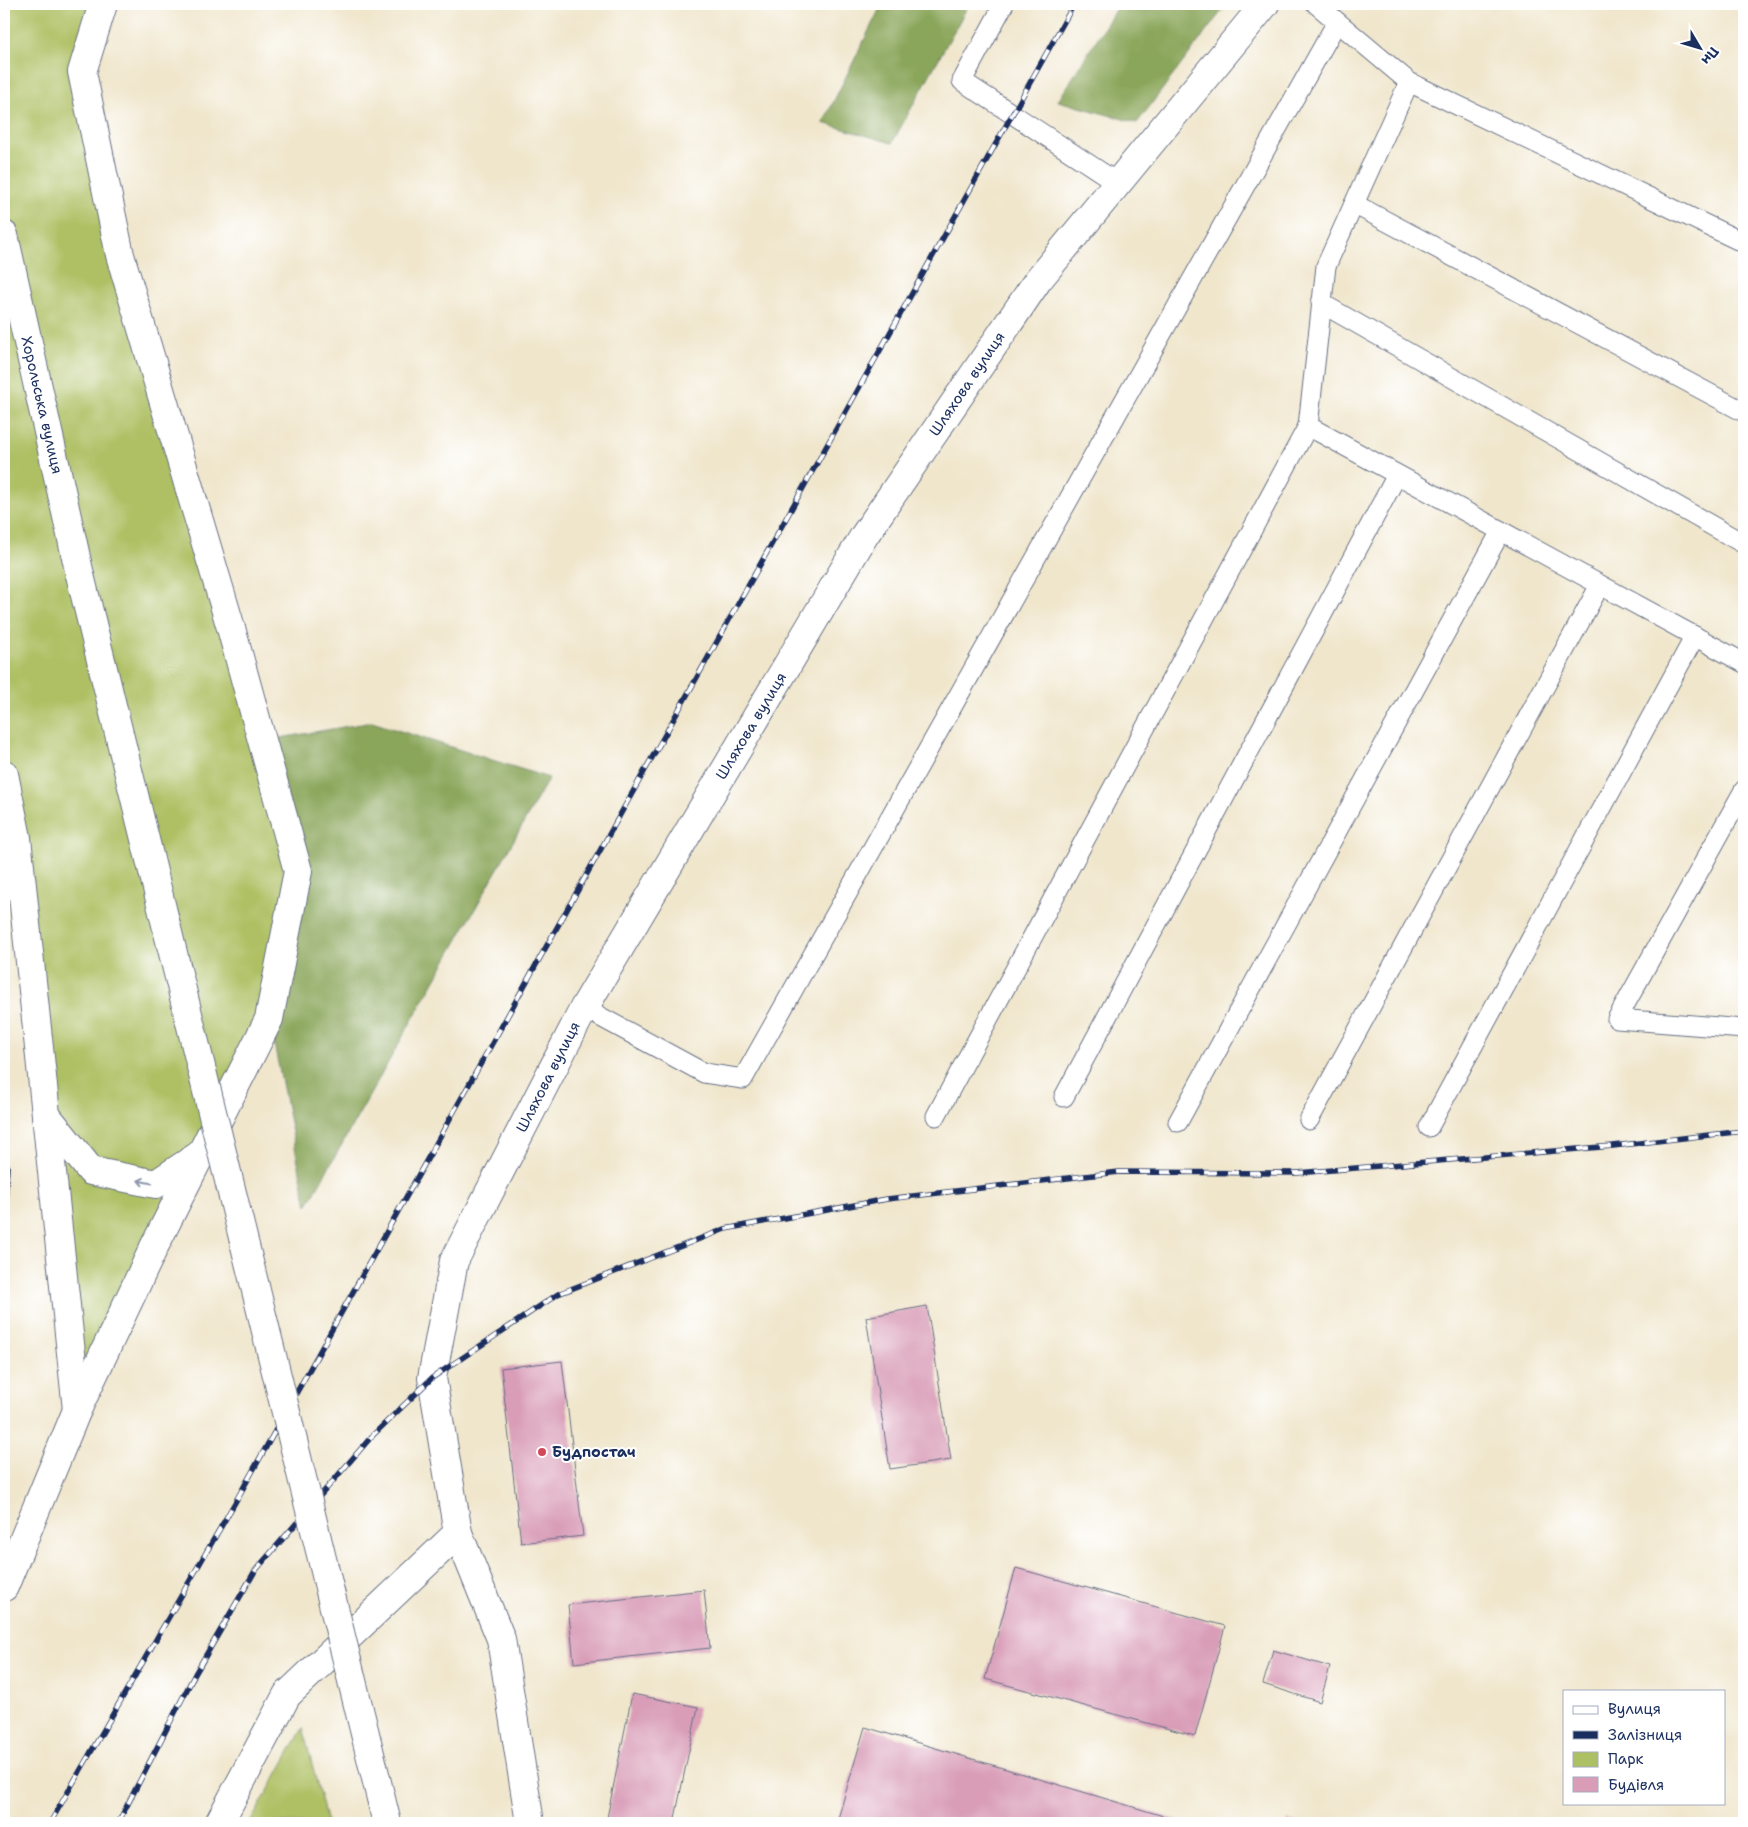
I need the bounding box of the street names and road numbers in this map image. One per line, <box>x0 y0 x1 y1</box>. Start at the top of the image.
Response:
street label: Шляхова вулиця <box>925 328 1009 440</box>
street label: Хорольська вулиця <box>16 334 68 476</box>
street label: Шляхова вулиця <box>711 669 791 783</box>
street label: Шляхова вулиця <box>511 1018 585 1136</box>

